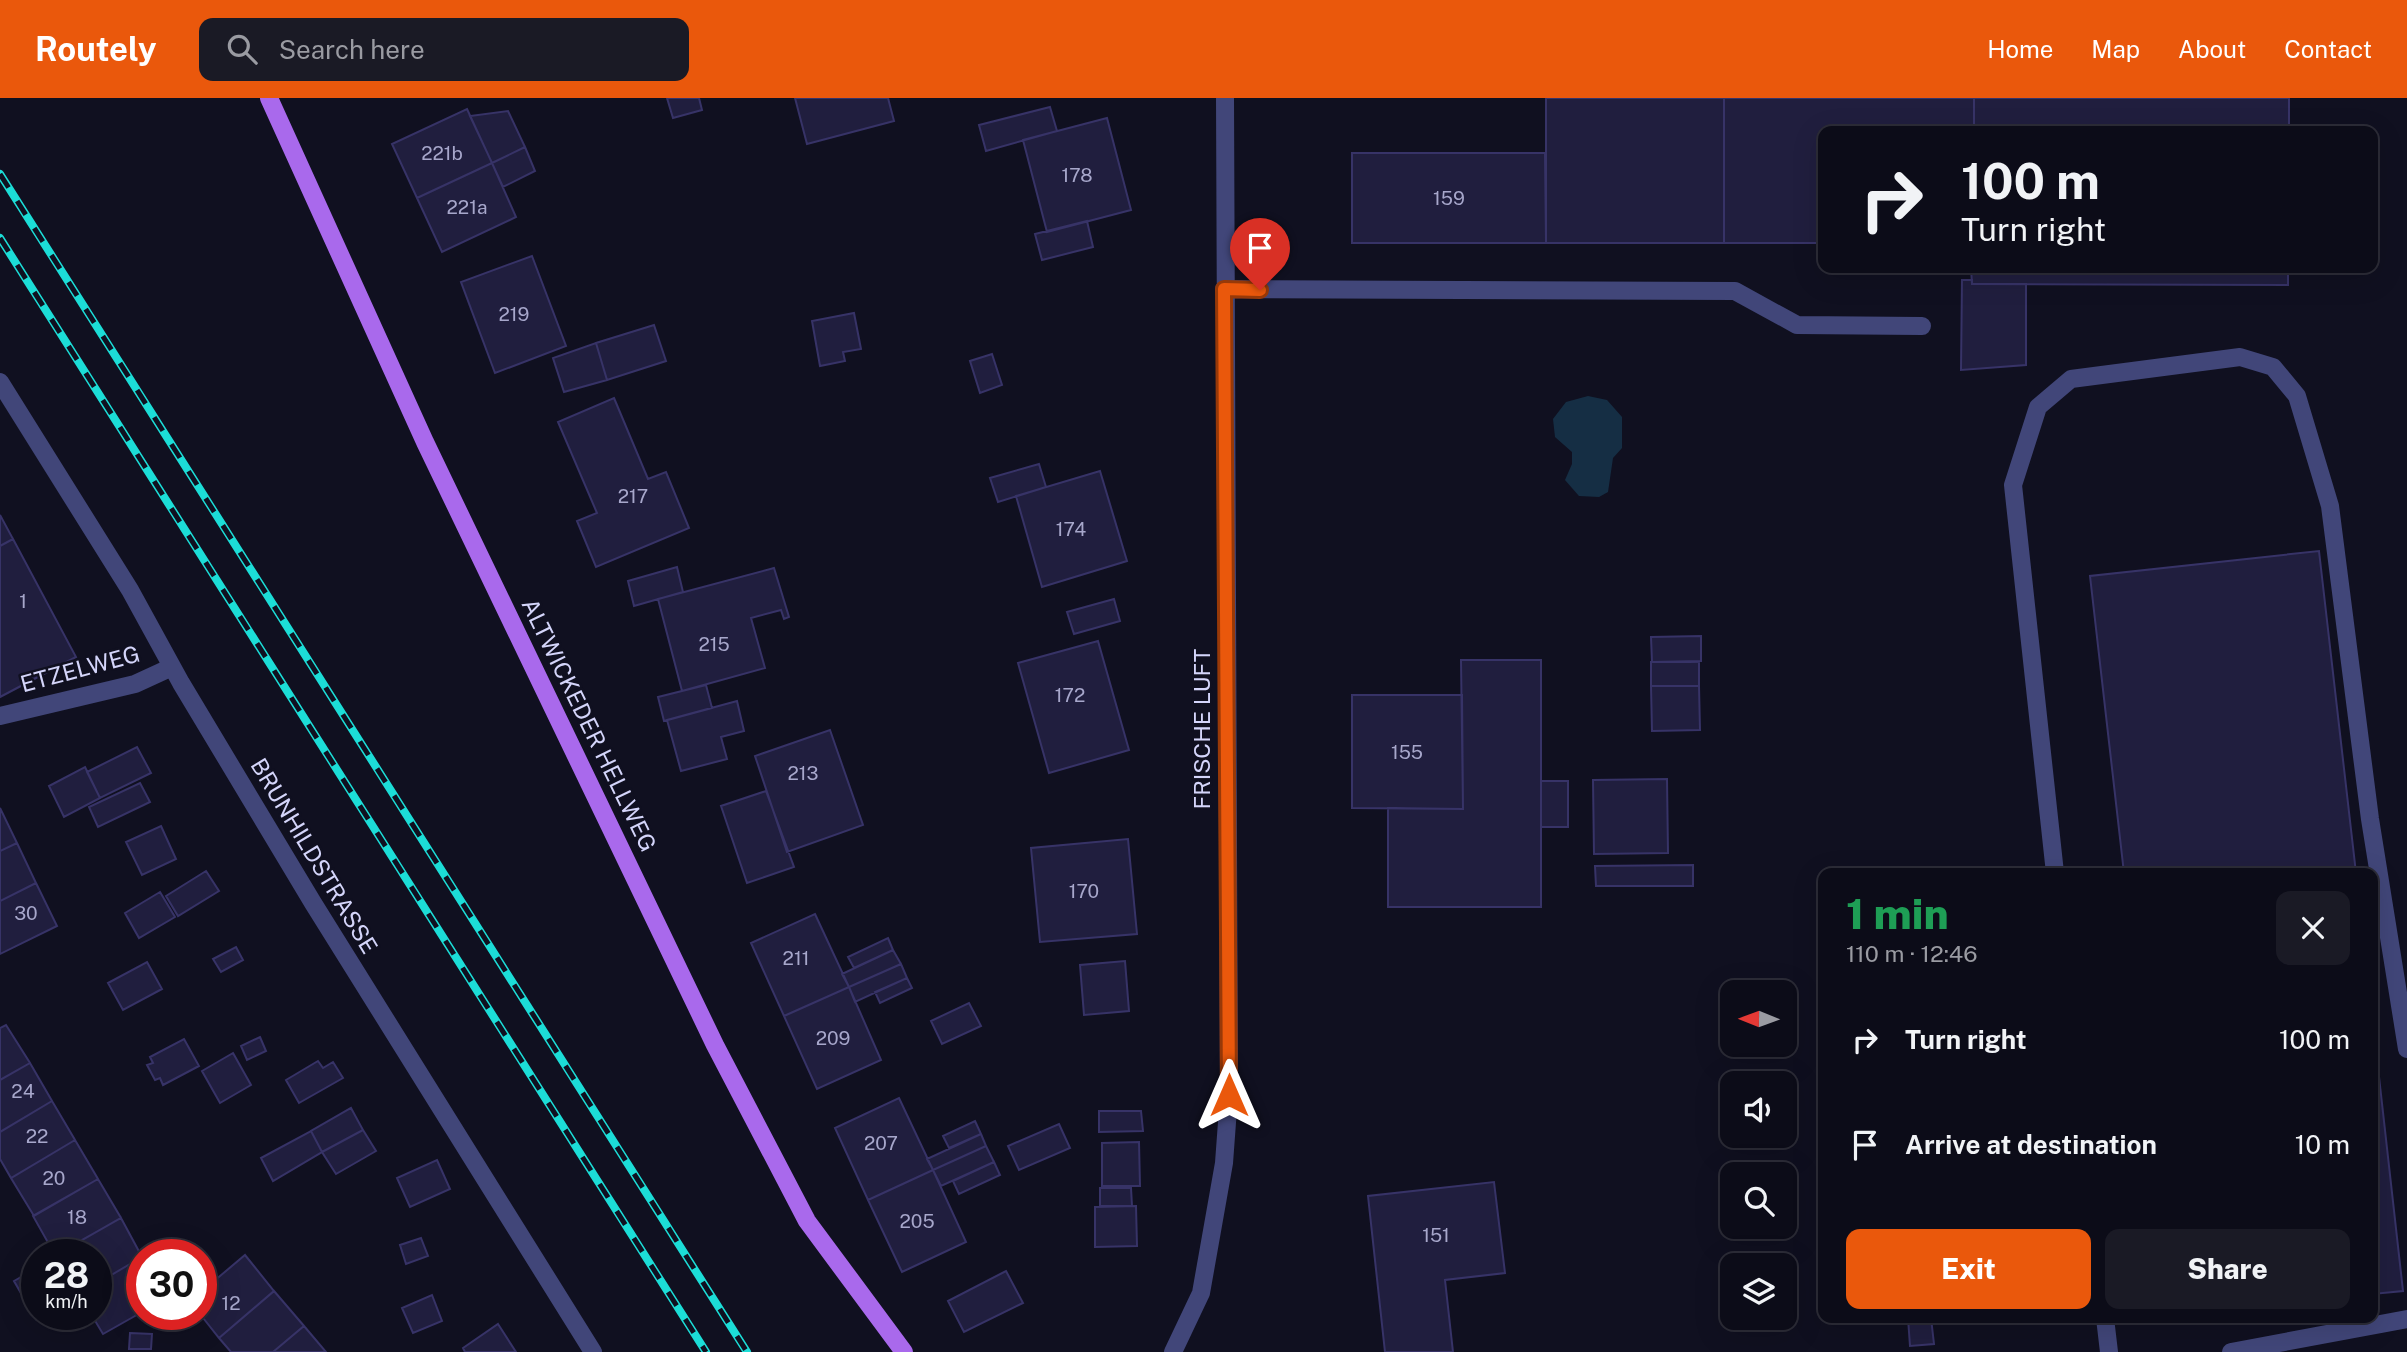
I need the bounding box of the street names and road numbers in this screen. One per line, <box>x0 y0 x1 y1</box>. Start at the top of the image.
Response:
street label: ALTWICKEDER HELLWEG <box>516 594 663 856</box>
street label: ETZELWEG <box>17 640 142 697</box>
street label: FRISCHE LUFT <box>1188 648 1215 809</box>
street label: BRUNHILDSTRASSE <box>245 753 383 958</box>

